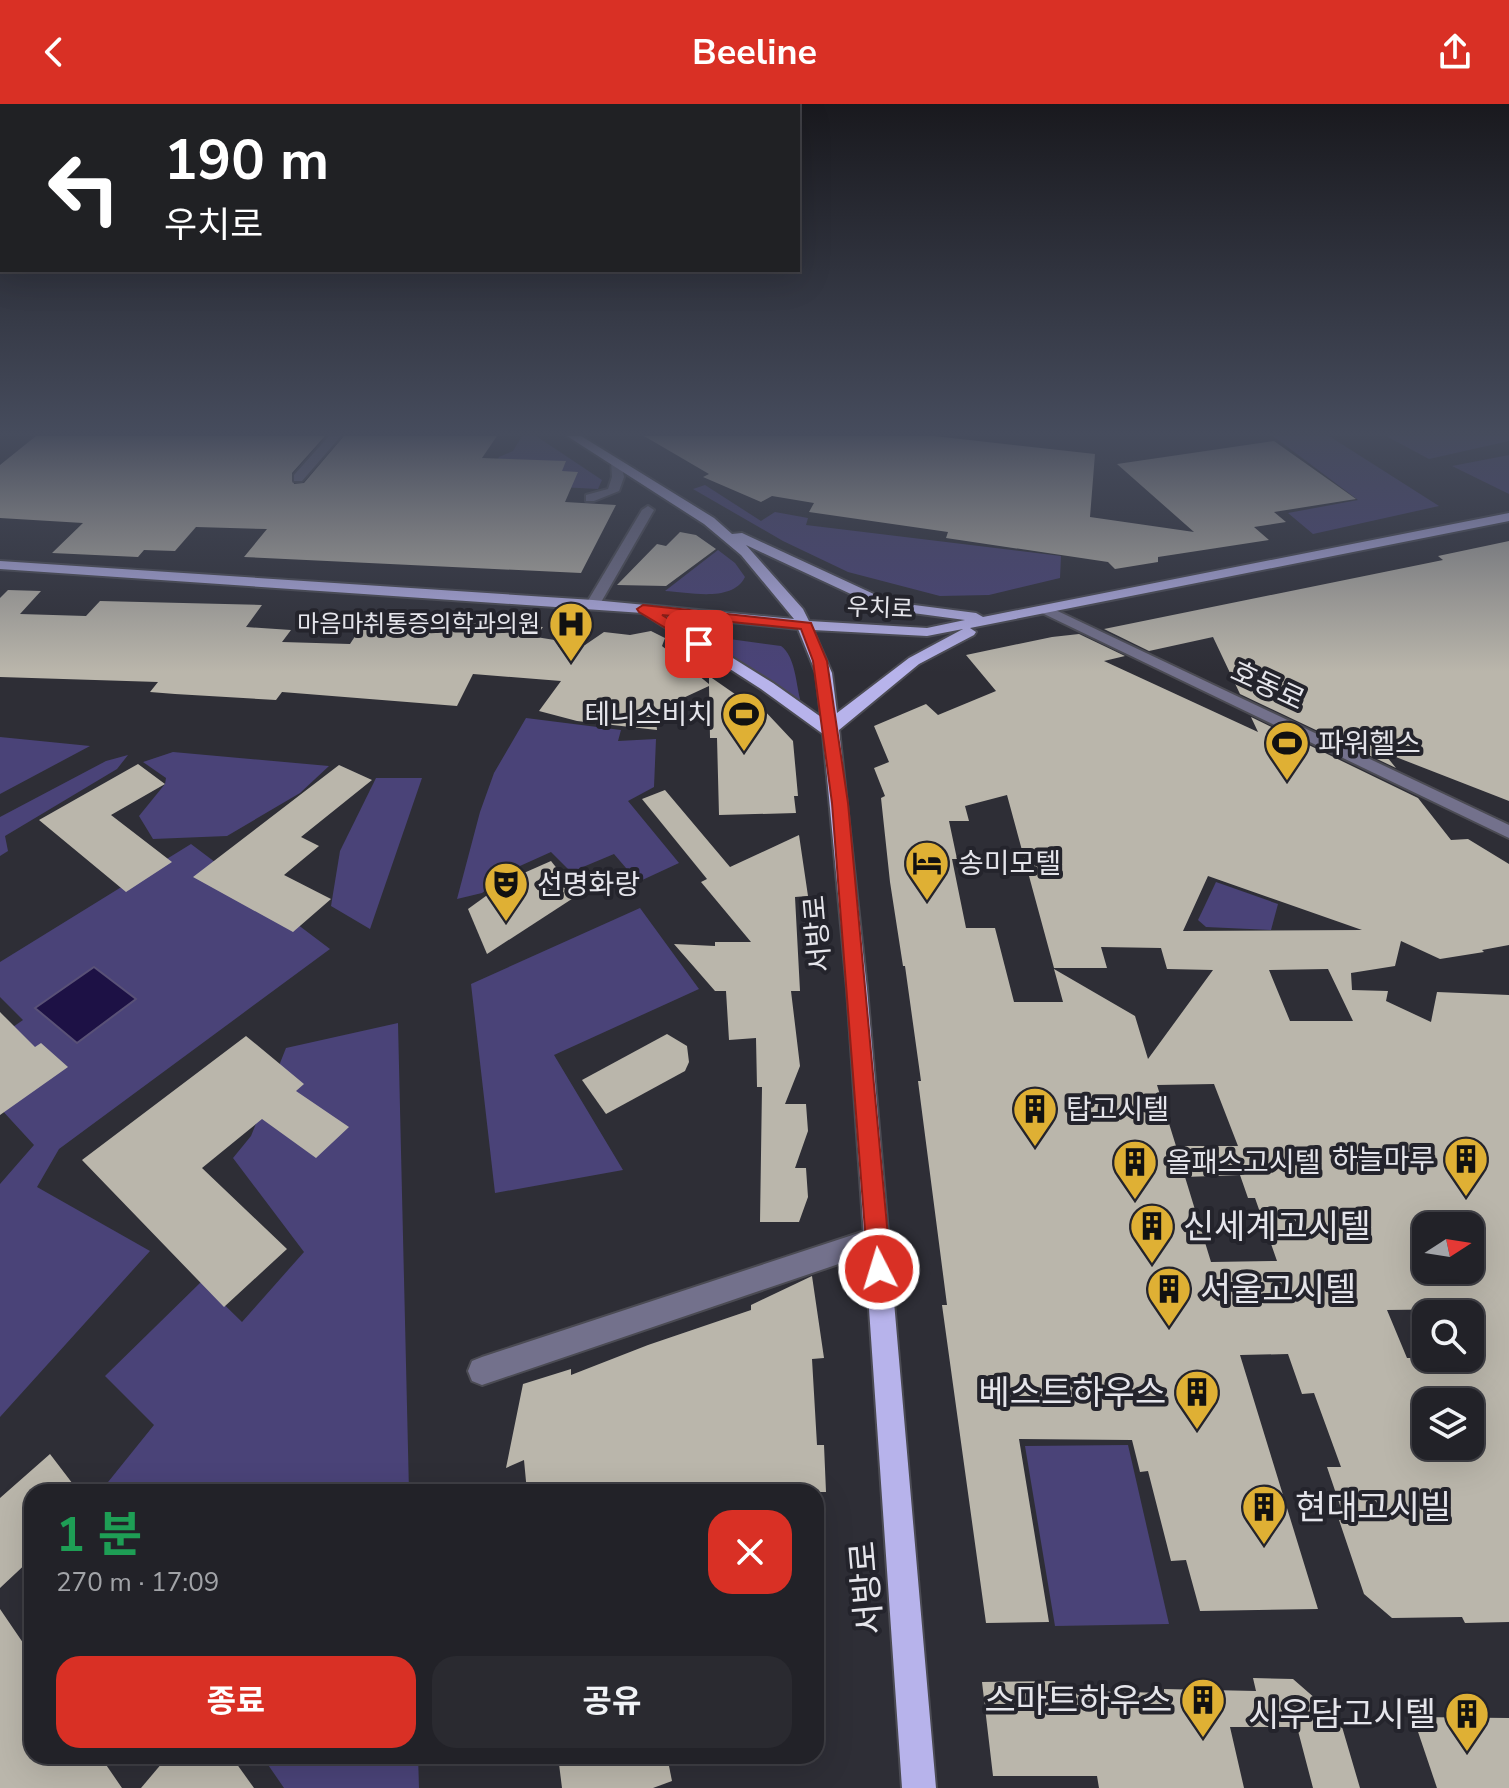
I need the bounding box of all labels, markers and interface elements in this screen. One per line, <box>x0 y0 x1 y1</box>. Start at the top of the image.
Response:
text: Beeline <box>692 28 817 77</box>
icon: back <box>32 30 76 74</box>
icon: share <box>1433 30 1477 74</box>
text: 190 m <box>164 122 329 199</box>
icon: left <box>32 136 136 240</box>
text: 우치로 <box>164 201 263 250</box>
street label: 우치로 <box>846 591 914 625</box>
hospital icon: 마음마취통증의학과의원 <box>547 600 595 663</box>
place label: 마음마취통증의학과의원 <box>297 608 540 640</box>
pin <box>665 610 733 678</box>
icon: arrive <box>677 622 721 666</box>
street label: 호동로 <box>1225 652 1311 719</box>
sports icon: 테니스비치 <box>720 690 768 753</box>
place label: 테니스비치 <box>584 696 713 734</box>
sports icon: 파워헬스 <box>1263 719 1311 782</box>
place label: 파워헬스 <box>1318 725 1421 763</box>
hotel icon: 송미모텔 <box>903 839 951 902</box>
place label: 송미모텔 <box>958 845 1061 883</box>
theatre icon: 선명화랑 <box>482 860 530 923</box>
place label: 선명화랑 <box>537 866 640 904</box>
street label: 서방로 <box>796 894 840 974</box>
building icon: 탑고시텔 <box>1011 1085 1059 1148</box>
place label: 탑고시텔 <box>1066 1091 1169 1129</box>
building icon: 하늘마루 <box>1442 1135 1490 1198</box>
building icon: 올패스고시텔 <box>1111 1138 1159 1201</box>
place label: 하늘마루 <box>1332 1141 1435 1179</box>
place label: 올패스고시텔 <box>1166 1144 1321 1182</box>
building icon: 신세계고시텔 <box>1128 1202 1176 1265</box>
place label: 신세계고시텔 <box>1183 1204 1371 1250</box>
north arrow <box>1412 1212 1484 1284</box>
map controls <box>1412 1212 1484 1460</box>
position arrow <box>837 1227 921 1311</box>
building icon: 서울고시텔 <box>1145 1265 1193 1328</box>
place label: 서울고시텔 <box>1200 1267 1356 1313</box>
button: search <box>1412 1300 1484 1372</box>
building icon: 베스트하우스 <box>1173 1368 1221 1431</box>
place label: 베스트하우스 <box>978 1370 1166 1416</box>
button: layers <box>1412 1388 1484 1460</box>
building icon: 현대고시빌 <box>1240 1483 1288 1546</box>
place label: 현대고시빌 <box>1295 1485 1451 1531</box>
text: 1 분 <box>56 1502 142 1568</box>
button: close <box>708 1510 792 1594</box>
street label: 서방로 <box>840 1539 894 1637</box>
text: 270 m · 17:09 <box>56 1565 219 1600</box>
button: 종료 <box>56 1656 416 1748</box>
button: 공유 <box>432 1656 792 1748</box>
building icon: 스마트하우스 <box>1179 1676 1227 1739</box>
place label: 스마트하우스 <box>984 1678 1172 1724</box>
building icon: 시우담고시텔 <box>1443 1690 1491 1753</box>
place label: 시우담고시텔 <box>1248 1692 1436 1738</box>

